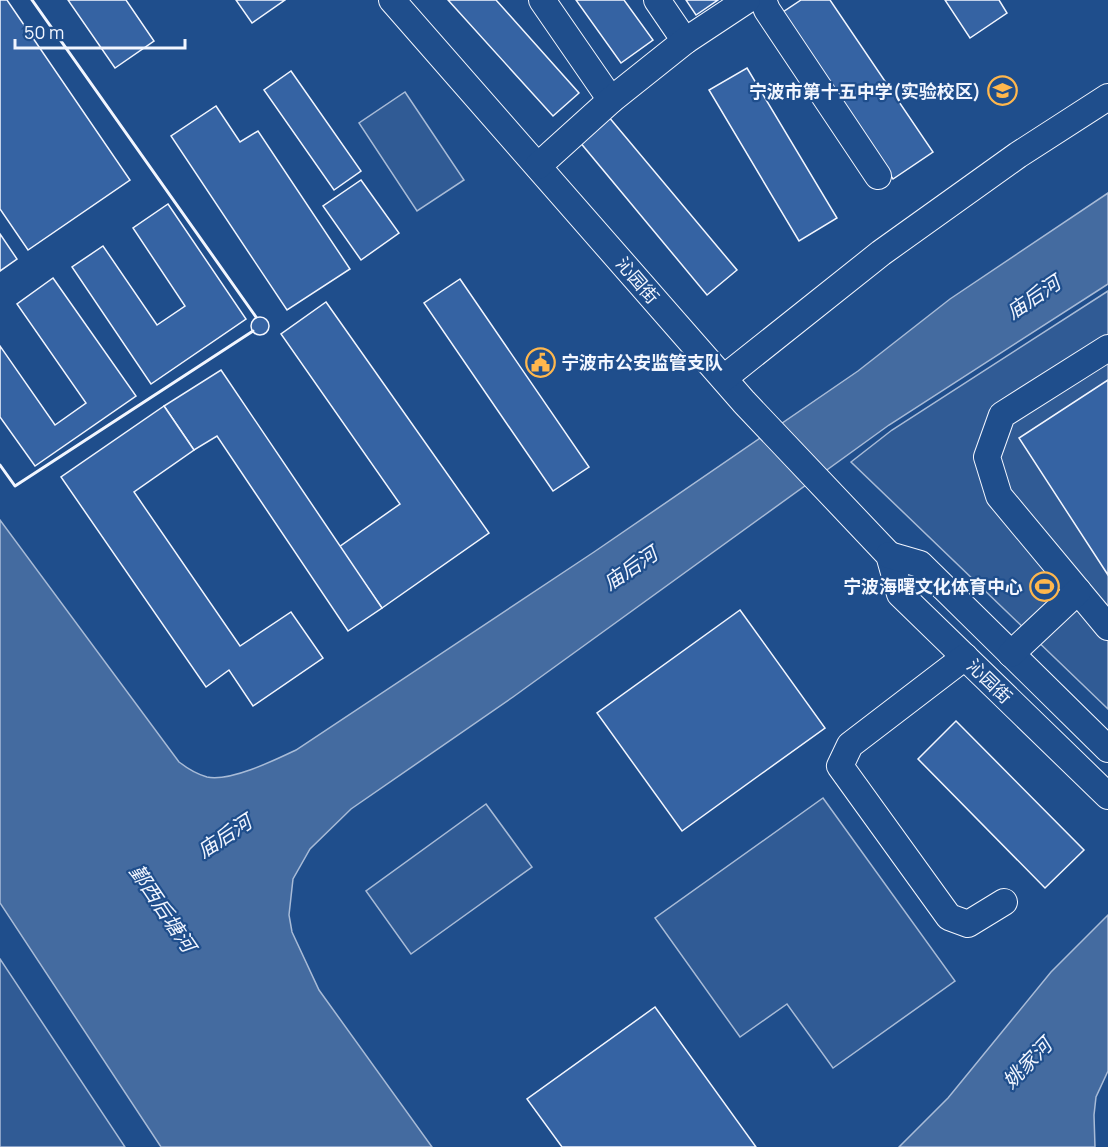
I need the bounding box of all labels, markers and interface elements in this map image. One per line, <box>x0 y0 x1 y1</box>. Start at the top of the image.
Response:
scale bar <box>15 12 184 50</box>
text: 50 m <box>24 20 64 44</box>
school or university icon: 宁波市第十五中学(实验校区) <box>986 75 1018 107</box>
place label: 宁波市第十五中学(实验校区) <box>749 79 981 103</box>
street label: 沁园街 <box>611 252 665 308</box>
water label: 庙后河 <box>1001 267 1069 325</box>
public building icon: 宁波市公安监管支队 <box>524 346 556 378</box>
place label: 宁波市公安监管支队 <box>561 350 723 374</box>
water label: 庙后河 <box>598 538 666 596</box>
sports icon: 宁波海曙文化体育中心 <box>1028 570 1060 602</box>
place label: 宁波海曙文化体育中心 <box>843 574 1023 598</box>
street label: 沁园街 <box>962 654 1018 708</box>
water label: 庙后河 <box>191 806 260 864</box>
water label: 鄞西后塘河 <box>124 859 204 960</box>
water label: 姚家河 <box>996 1029 1060 1094</box>

